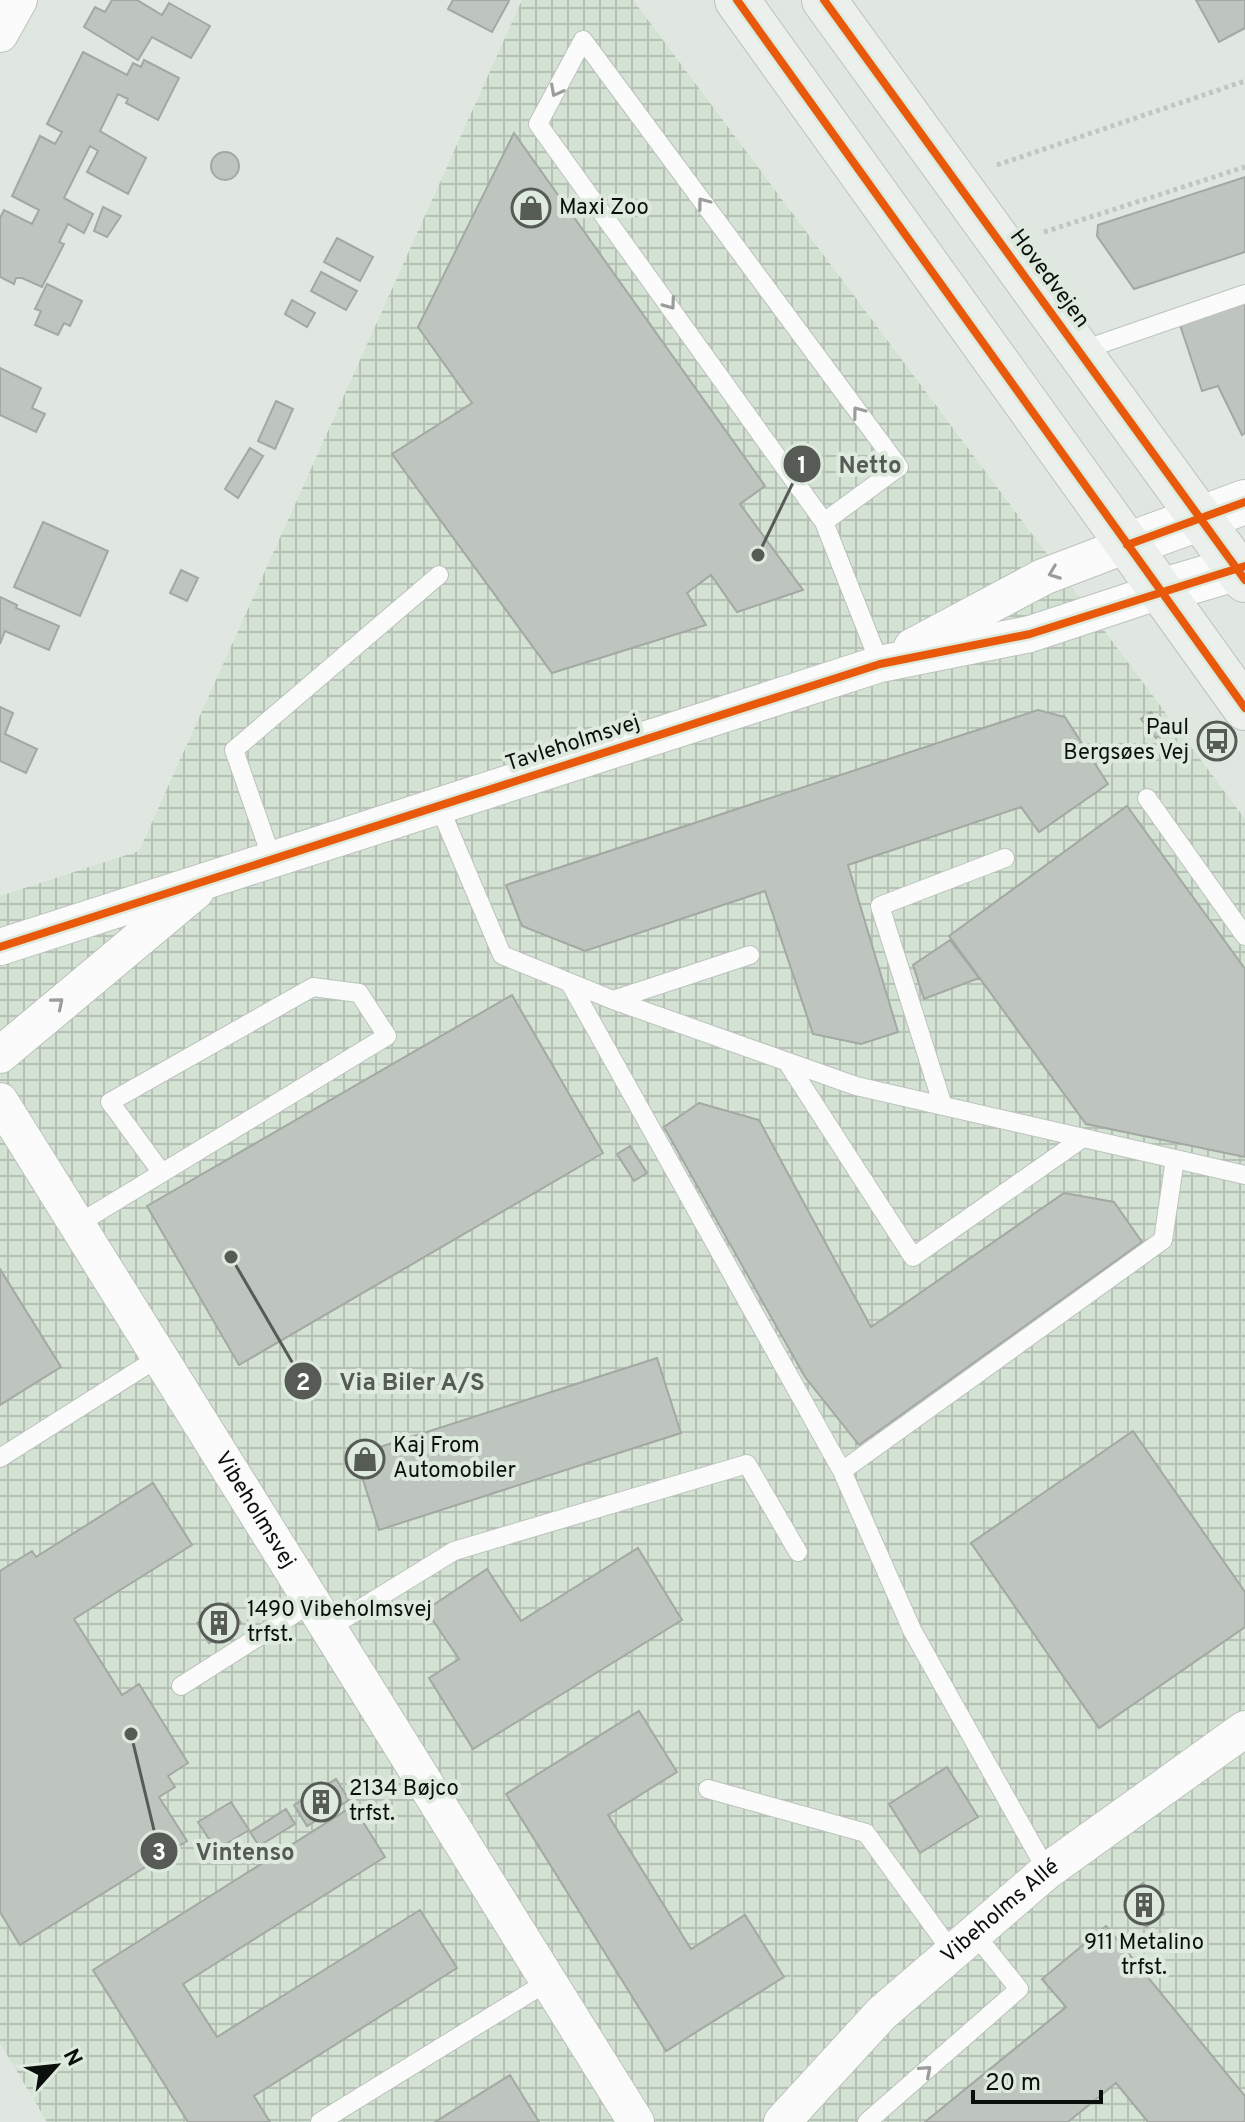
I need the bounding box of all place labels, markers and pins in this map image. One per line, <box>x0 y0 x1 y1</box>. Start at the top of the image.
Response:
shop icon: Maxi Zoo <box>510 187 552 229</box>
place label: Maxi Zoo <box>559 195 649 222</box>
callout: Netto <box>782 440 917 488</box>
place label: Paul Bergsøes Vej <box>1063 715 1189 767</box>
bus stop icon: Paul Bergsøes Vej <box>1196 720 1238 762</box>
callout: Via Biler A/S <box>283 1357 501 1405</box>
place label: Kaj From Automobiler <box>393 1433 516 1485</box>
shop icon: Kaj From Automobiler <box>344 1438 386 1480</box>
place label: 1490 Vibeholmsvej trfst. <box>247 1597 432 1649</box>
building icon: 1490 Vibeholmsvej trfst. <box>198 1602 240 1644</box>
place label: 2134 Bøjco trfst. <box>349 1776 459 1828</box>
building icon: 2134 Bøjco trfst. <box>300 1781 342 1823</box>
callout: Vintenso <box>139 1827 310 1875</box>
building icon: 911 Metalino trfst. <box>1123 1884 1165 1926</box>
place label: 911 Metalino trfst. <box>1084 1930 1204 1982</box>

